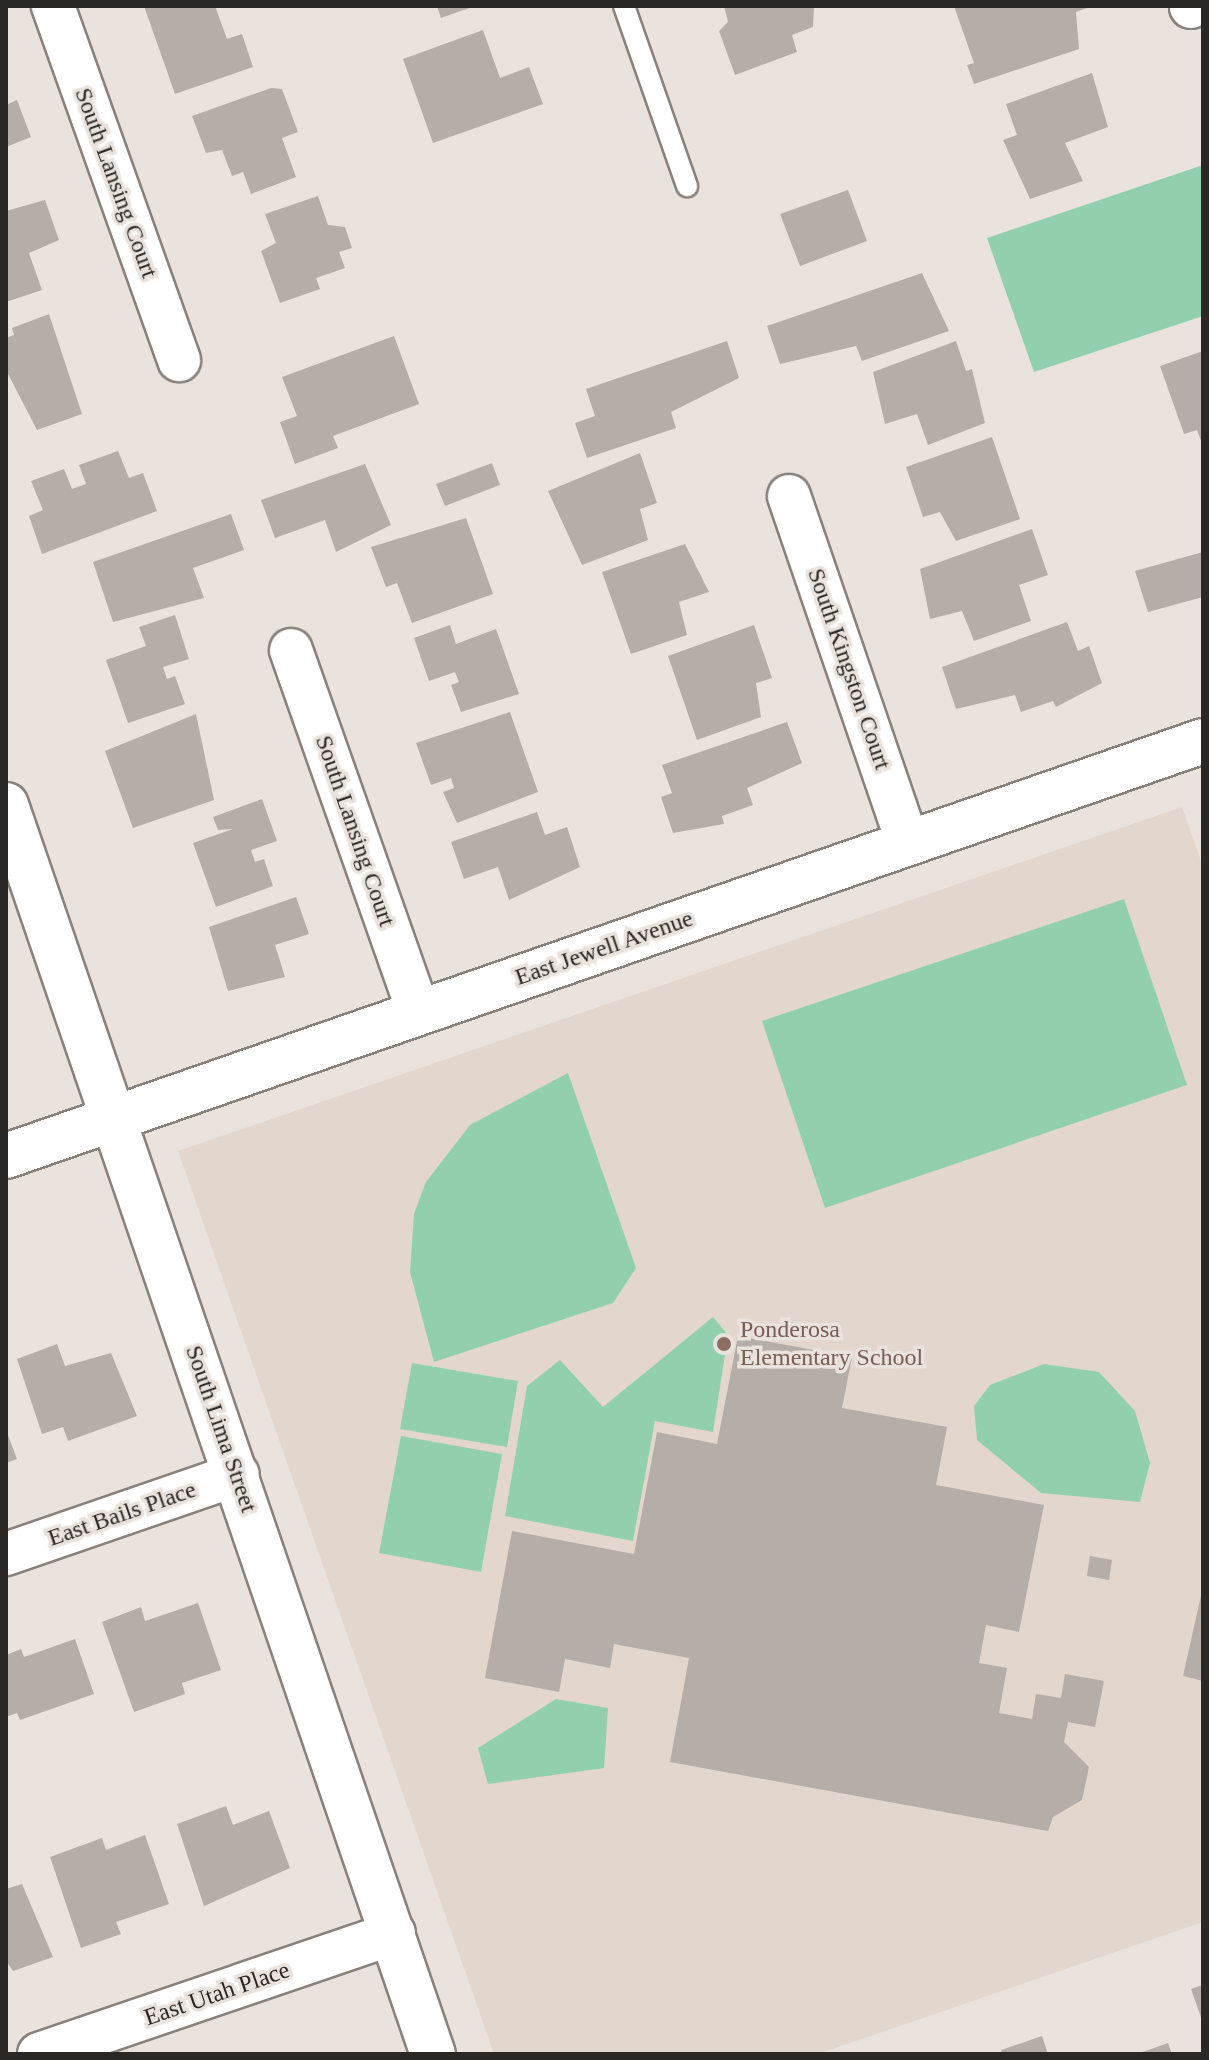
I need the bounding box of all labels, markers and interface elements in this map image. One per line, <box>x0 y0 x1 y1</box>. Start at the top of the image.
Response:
street label: South Lansing Court <box>68 84 164 282</box>
street label: South Kingston Court <box>801 565 897 773</box>
street label: South Lansing Court <box>309 732 401 930</box>
street label: East Jewell Avenue <box>511 904 697 992</box>
place label: Ponderosa Elementary School <box>740 1316 923 1372</box>
marker: Ponderosa Elementary School <box>715 1335 733 1353</box>
street label: South Lima Street <box>179 1342 263 1516</box>
street label: East Bails Place <box>44 1475 200 1553</box>
street label: East Utah Place <box>140 1956 294 2032</box>

